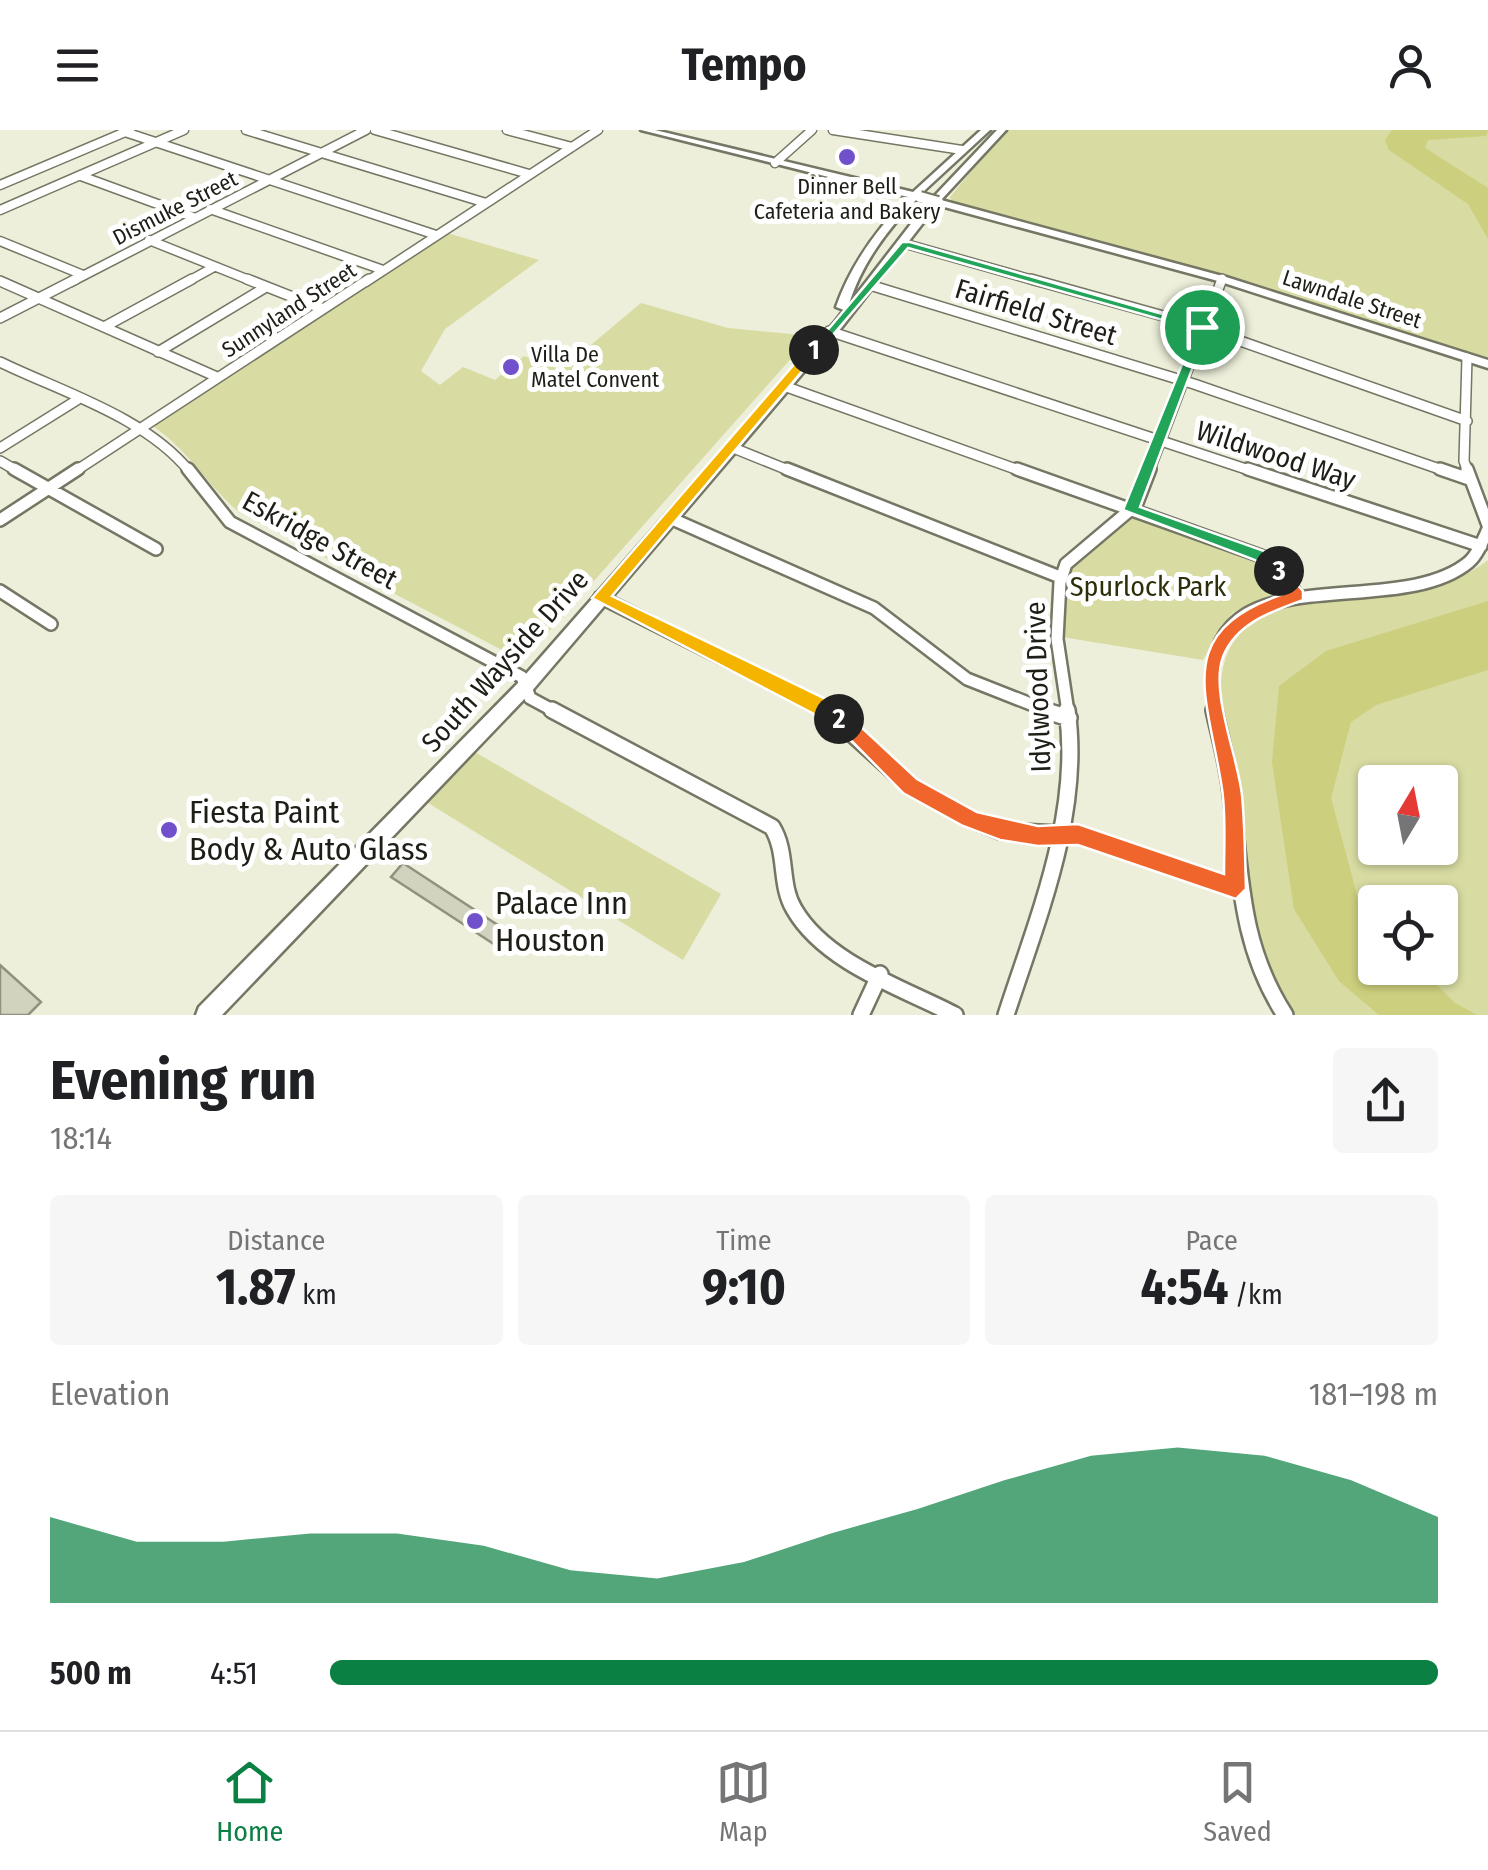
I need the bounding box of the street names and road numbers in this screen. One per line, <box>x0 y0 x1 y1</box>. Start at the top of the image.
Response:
street label: Dismuke Street <box>108 165 243 251</box>
street label: Sunnyland Street <box>217 256 362 363</box>
street label: Lawndale Street <box>1279 264 1426 334</box>
street label: Fairfield Street <box>951 272 1122 352</box>
street label: Wildwood Way <box>1192 414 1360 496</box>
street label: Eskridge Street <box>237 484 404 596</box>
street label: South Wayside Drive <box>415 563 595 759</box>
street label: Idylwood Drive <box>1019 601 1057 773</box>

